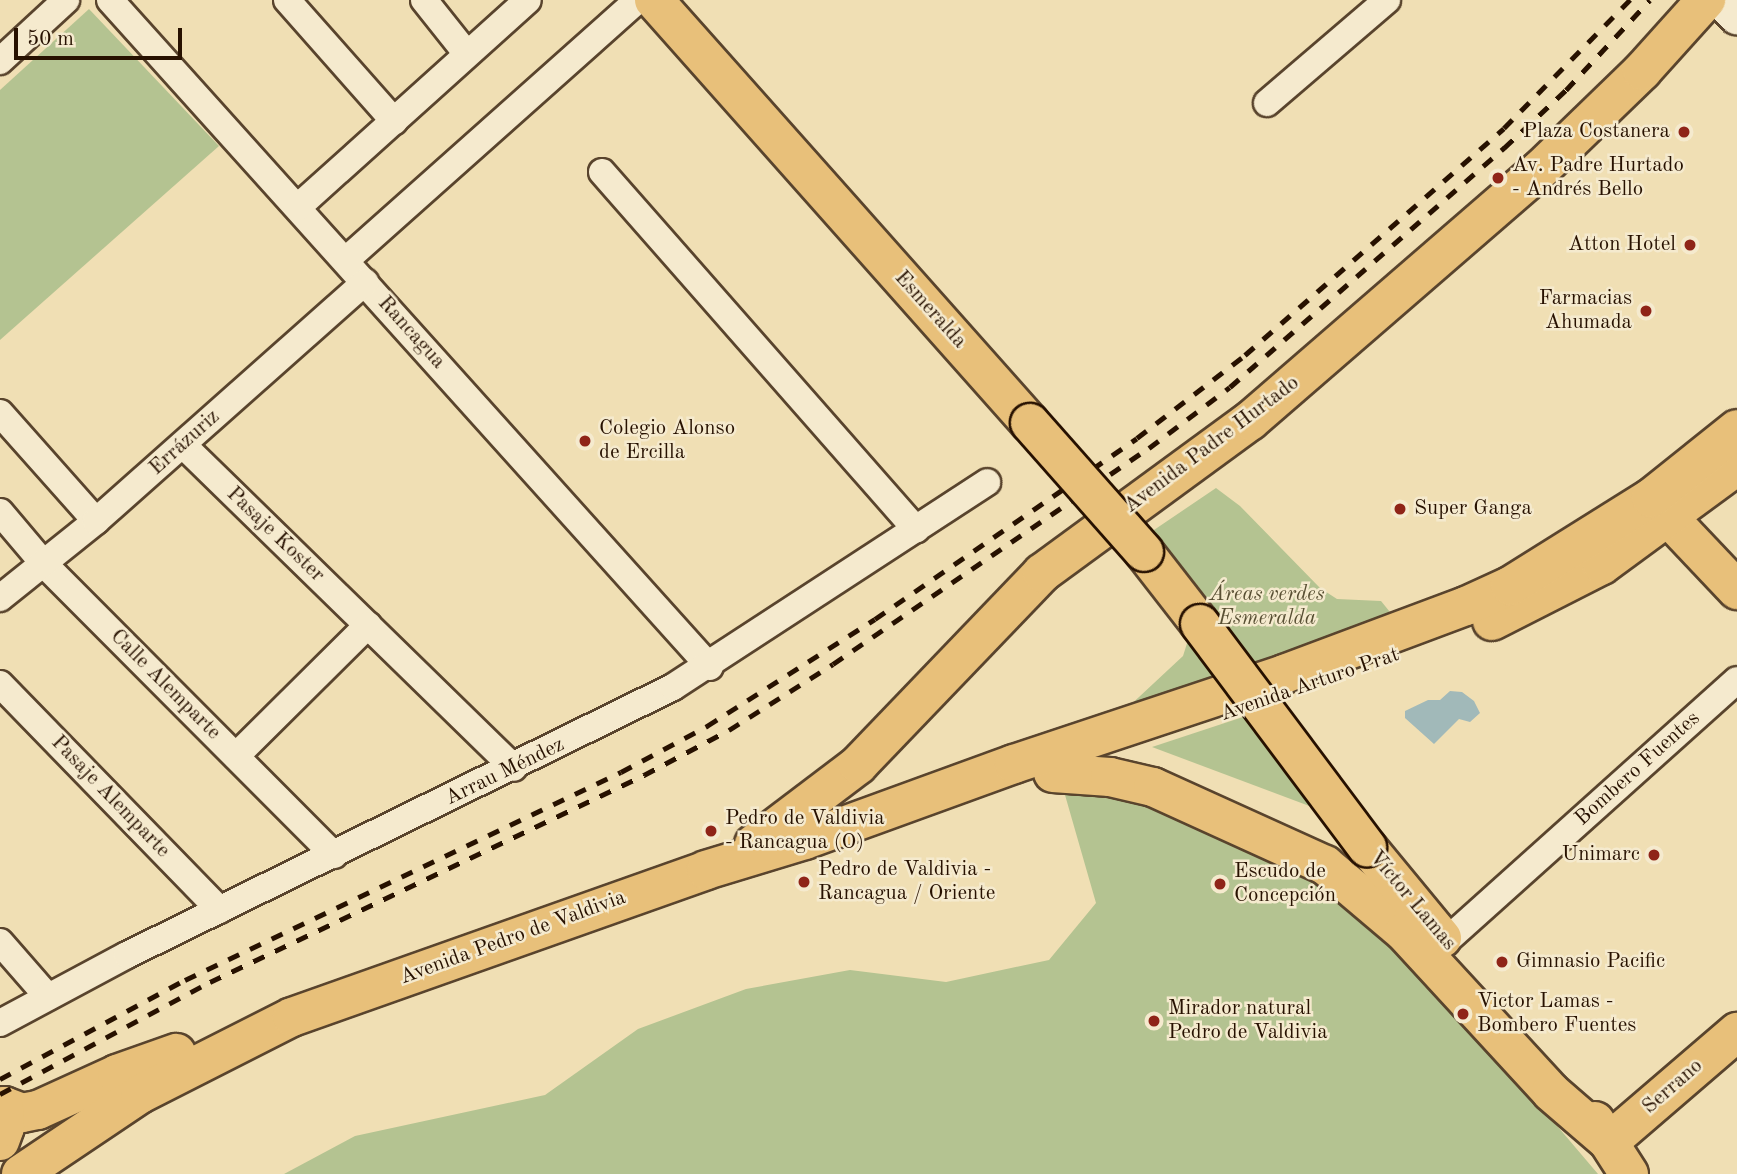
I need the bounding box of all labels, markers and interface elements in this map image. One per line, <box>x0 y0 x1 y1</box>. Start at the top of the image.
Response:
scale bar <box>18 14 186 58</box>
text: 50 m <box>27 29 74 50</box>
place label: Plaza Costanera <box>1523 119 1670 145</box>
marker: Plaza Costanera <box>1676 124 1692 140</box>
place label: Av. Padre Hurtado - Andrés Bello <box>1512 153 1684 203</box>
marker: Av. Padre Hurtado - Andrés Bello <box>1490 170 1506 186</box>
place label: Atton Hotel <box>1568 232 1676 258</box>
marker: Atton Hotel <box>1682 237 1698 253</box>
street label: Esmeralda <box>889 266 971 354</box>
place label: Farmacias Ahumada <box>1539 286 1632 336</box>
street label: Rancagua <box>372 291 450 375</box>
marker: Farmacias Ahumada <box>1638 303 1654 319</box>
street label: Avenida Padre Hurtado <box>1119 371 1305 519</box>
street label: Errázuriz <box>145 405 225 481</box>
place label: Colegio Alonso de Ercilla <box>599 416 735 466</box>
marker: Colegio Alonso de Ercilla <box>577 433 593 449</box>
street label: Pasaje Koster <box>221 482 329 588</box>
place label: Super Ganga <box>1414 496 1532 522</box>
marker: Super Ganga <box>1392 501 1408 517</box>
park label: Áreas verdes Esmeralda <box>1210 582 1324 632</box>
street label: Calle Alemparte <box>104 624 226 746</box>
street label: Avenida Arturo Prat <box>1217 643 1403 727</box>
street label: Bombero Fuentes <box>1570 706 1706 832</box>
street label: Pasaje Alemparte <box>45 731 175 863</box>
street label: Arrau Méndez <box>441 732 569 812</box>
place label: Pedro de Valdivia - Rancagua (O) <box>725 806 885 856</box>
marker: Pedro de Valdivia - Rancagua (O) <box>703 823 719 839</box>
place label: Unimarc <box>1562 842 1640 868</box>
street label: Víctor Lamas <box>1363 846 1461 956</box>
marker: Unimarc <box>1646 847 1662 863</box>
place label: Pedro de Valdivia - Rancagua / Oriente <box>818 857 995 907</box>
place label: Escudo de Concepción <box>1234 859 1336 909</box>
marker: Pedro de Valdivia - Rancagua / Oriente <box>796 874 812 890</box>
marker: Escudo de Concepción <box>1212 876 1228 892</box>
street label: Avenida Pedro de Valdivia <box>397 885 629 991</box>
place label: Gimnasio Pacific <box>1516 949 1665 975</box>
marker: Gimnasio Pacific <box>1494 954 1510 970</box>
place label: Victor Lamas - Bombero Fuentes <box>1477 989 1636 1039</box>
place label: Mirador natural Pedro de Valdivia <box>1168 996 1328 1046</box>
marker: Victor Lamas - Bombero Fuentes <box>1455 1006 1471 1022</box>
marker: Mirador natural Pedro de Valdivia <box>1146 1013 1162 1029</box>
street label: Serrano <box>1638 1054 1708 1120</box>

